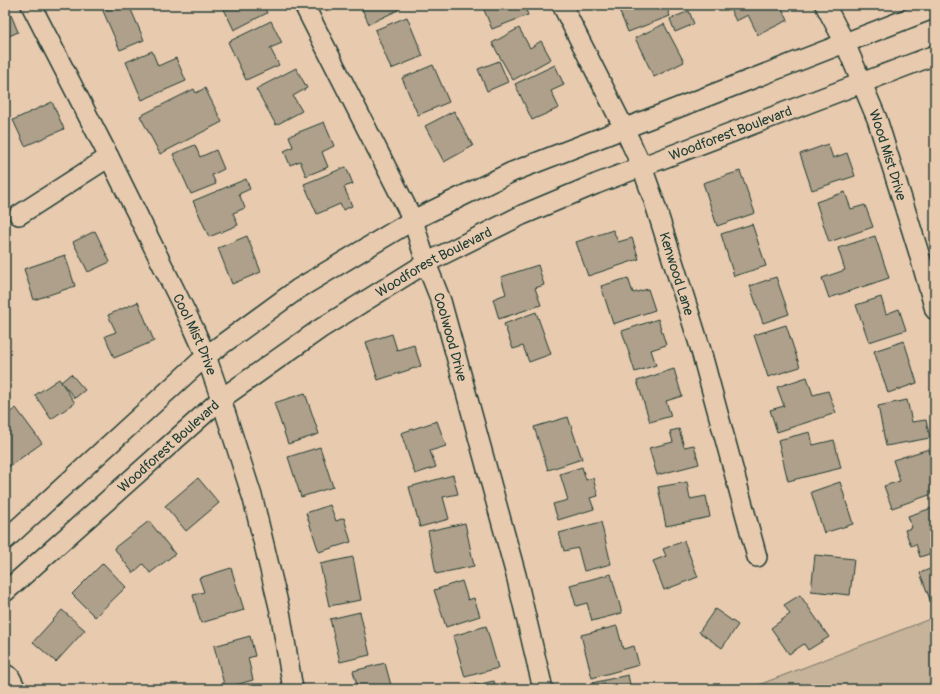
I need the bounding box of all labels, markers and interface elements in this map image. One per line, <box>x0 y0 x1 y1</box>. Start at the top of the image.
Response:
street label: Woodforest Boulevard <box>667 102 794 164</box>
street label: Wood Mist Drive <box>865 107 910 203</box>
street label: Woodforest Boulevard <box>373 223 495 301</box>
street label: Kenwood Lane <box>655 230 698 318</box>
street label: Coolwood Drive <box>429 290 471 383</box>
street label: Cool Mist Drive <box>169 291 220 378</box>
street label: Woodforest Boulevard <box>114 397 223 496</box>

